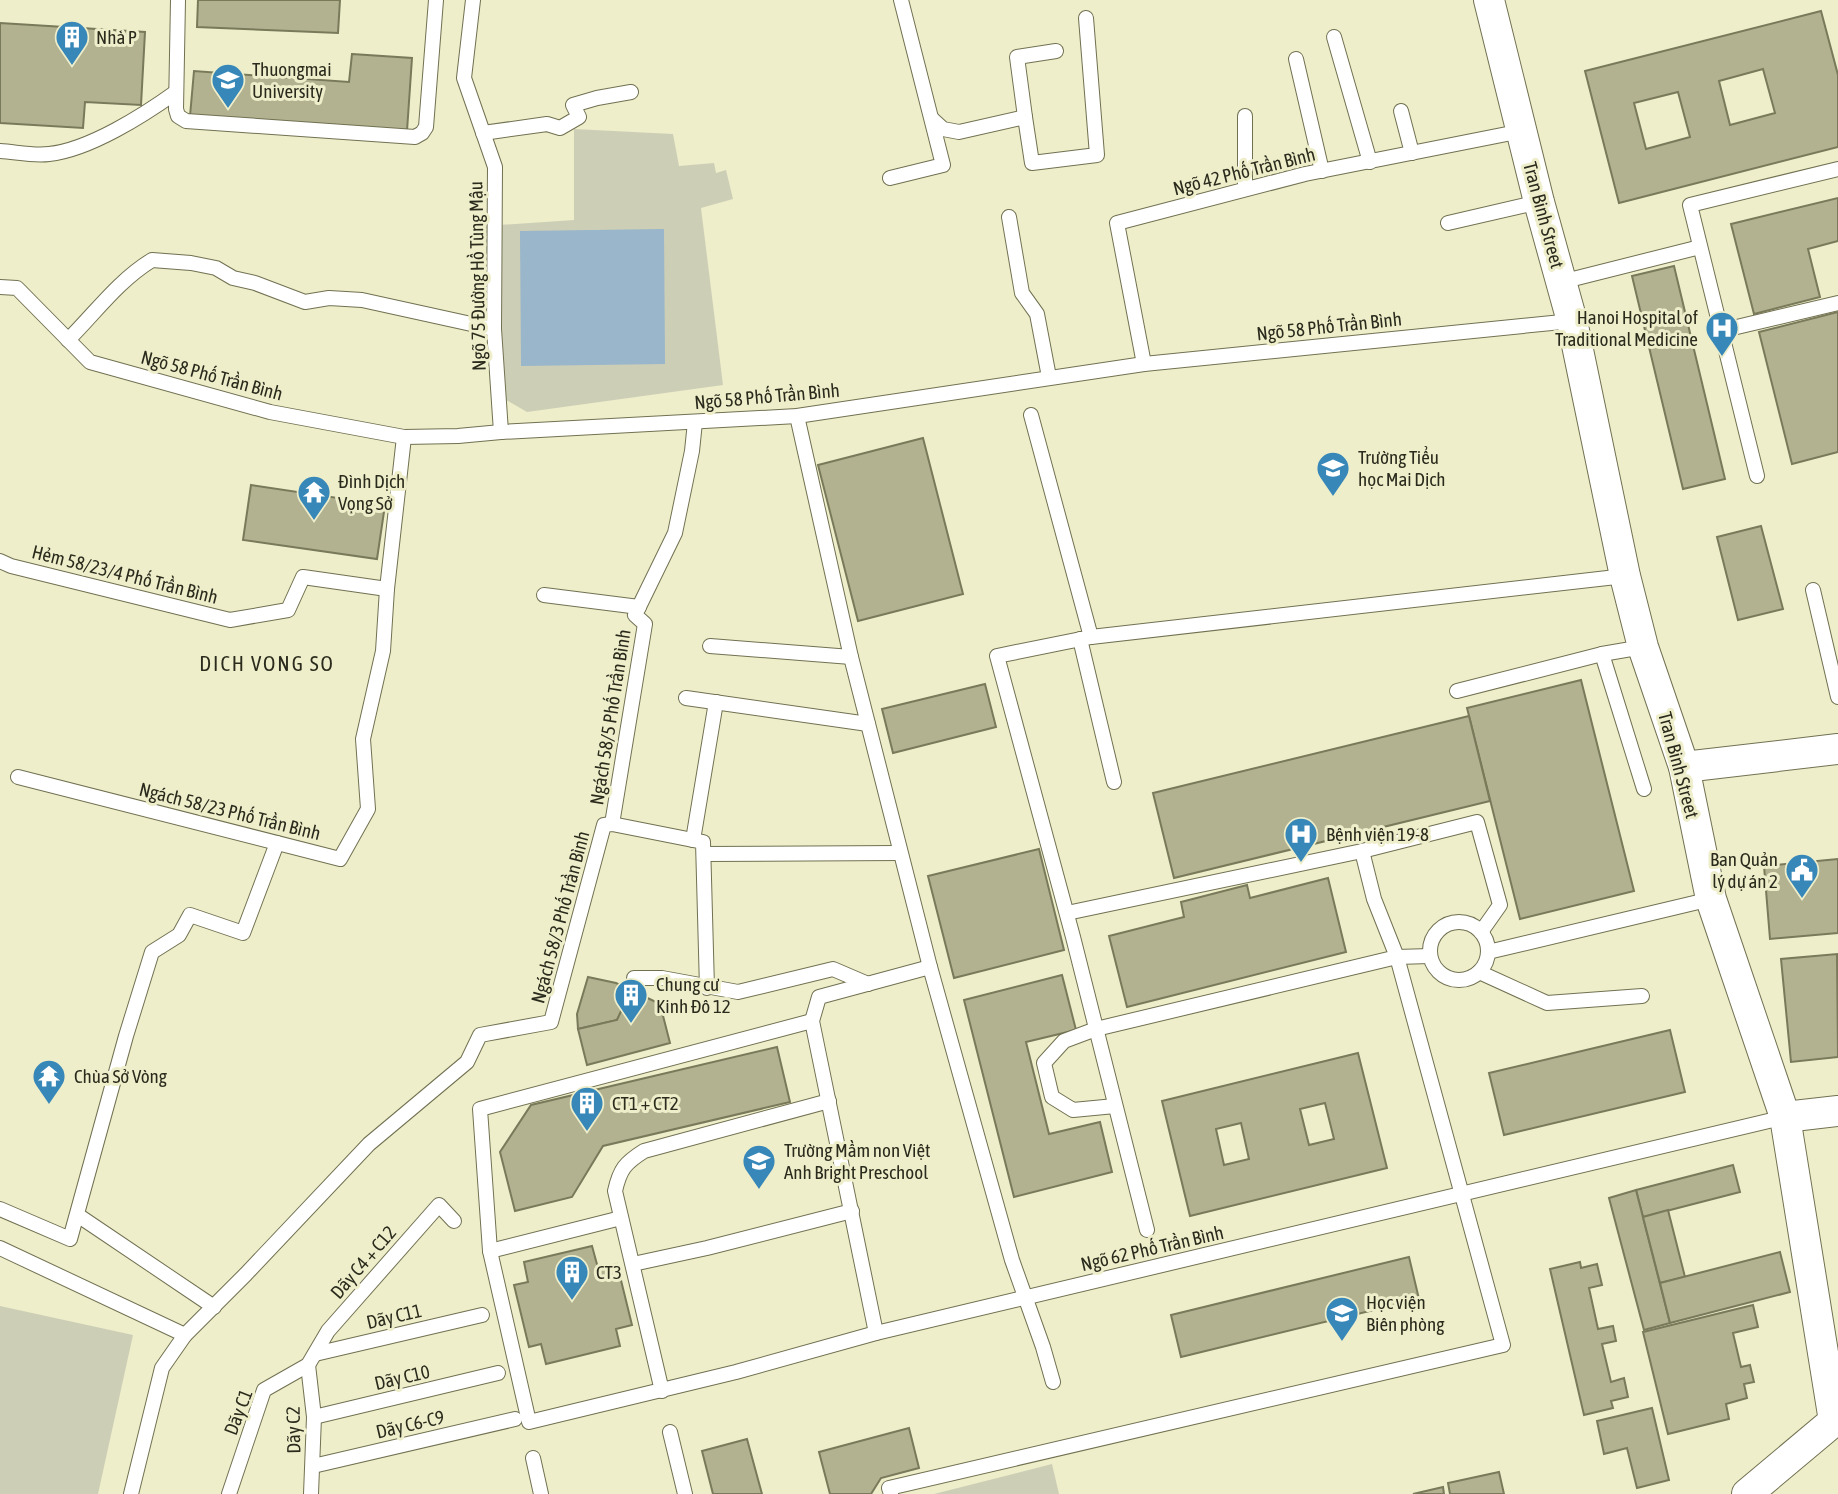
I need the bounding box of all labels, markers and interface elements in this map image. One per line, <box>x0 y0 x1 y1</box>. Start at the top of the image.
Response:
building icon: Nhà P <box>53 18 91 67</box>
place label: Nhà P <box>96 26 137 48</box>
place label: Thuongmai University <box>252 58 332 102</box>
school or university icon: Thuongmai University <box>209 61 247 110</box>
street label: Ngõ 42 Phố Trần Bình <box>1171 143 1317 199</box>
street label: Tran Binh Street <box>1519 159 1569 271</box>
street label: Ngõ 75 Đường Hồ Tùng Mậu <box>464 181 490 371</box>
place label: Hanoi Hospital of Traditional Medicine <box>1555 306 1698 350</box>
street label: Ngõ 58 Phố Trần Bình <box>1255 307 1403 345</box>
hospital icon: Hanoi Hospital of Traditional Medicine <box>1703 309 1741 358</box>
street label: Ngõ 58 Phố Trần Bình <box>139 345 285 405</box>
street label: Ngõ 58 Phố Trần Bình <box>693 379 841 413</box>
place label: Trường Tiểu học Mai Dịch <box>1358 446 1446 490</box>
school or university icon: Trường Tiểu học Mai Dịch <box>1314 449 1352 498</box>
place label: Đình Dịch Vọng Sở <box>338 470 405 514</box>
temple icon: Đình Dịch Vọng Sở <box>295 473 333 522</box>
street label: Hẻm 58/23/4 Phố Trần Bình <box>30 540 220 608</box>
street label: Ngách 58/5 Phố Trần Bình <box>585 628 635 806</box>
district label: DICH VONG SO <box>199 651 335 675</box>
street label: Tran Binh Street <box>1654 709 1704 821</box>
street label: Ngách 58/23 Phố Trần Bình <box>137 778 323 844</box>
hospital icon: Bệnh viện 19-8 <box>1282 815 1320 864</box>
place label: Bệnh viện 19-8 <box>1326 823 1429 845</box>
street label: Ngách 58/3 Phố Trần Bình <box>526 828 594 1006</box>
place label: Ban Quản lý dự án 2 <box>1710 848 1778 892</box>
public building icon: Ban Quản lý dự án 2 <box>1783 851 1821 900</box>
place label: Chung cư Kinh Đô 12 <box>656 973 731 1017</box>
building icon: Chung cư Kinh Đô 12 <box>612 976 650 1025</box>
temple icon: Chùa Sở Vòng <box>30 1057 68 1106</box>
place label: Chùa Sở Vòng <box>74 1065 168 1087</box>
building icon: CT1 + CT2 <box>568 1084 606 1133</box>
place label: CT1 + CT2 <box>612 1092 679 1114</box>
place label: Trường Mầm non Việt Anh Bright Preschool <box>784 1139 931 1183</box>
school or university icon: Trường Mầm non Việt Anh Bright Preschool <box>740 1142 778 1191</box>
street label: Dãy C4 + C12 <box>326 1221 400 1303</box>
street label: Ngõ 62 Phố Trần Bình <box>1078 1221 1226 1275</box>
building icon: CT3 <box>553 1253 591 1302</box>
place label: CT3 <box>596 1261 622 1283</box>
place label: Học viện Biên phòng <box>1366 1291 1445 1335</box>
school or university icon: Học viện Biên phòng <box>1323 1294 1361 1343</box>
street label: Dãy C11 <box>364 1299 424 1333</box>
street label: Dãy C10 <box>372 1360 432 1394</box>
street label: Dãy C1 <box>219 1386 257 1438</box>
street label: Dãy C6-C9 <box>374 1405 446 1443</box>
street label: Dãy C2 <box>282 1406 304 1454</box>

